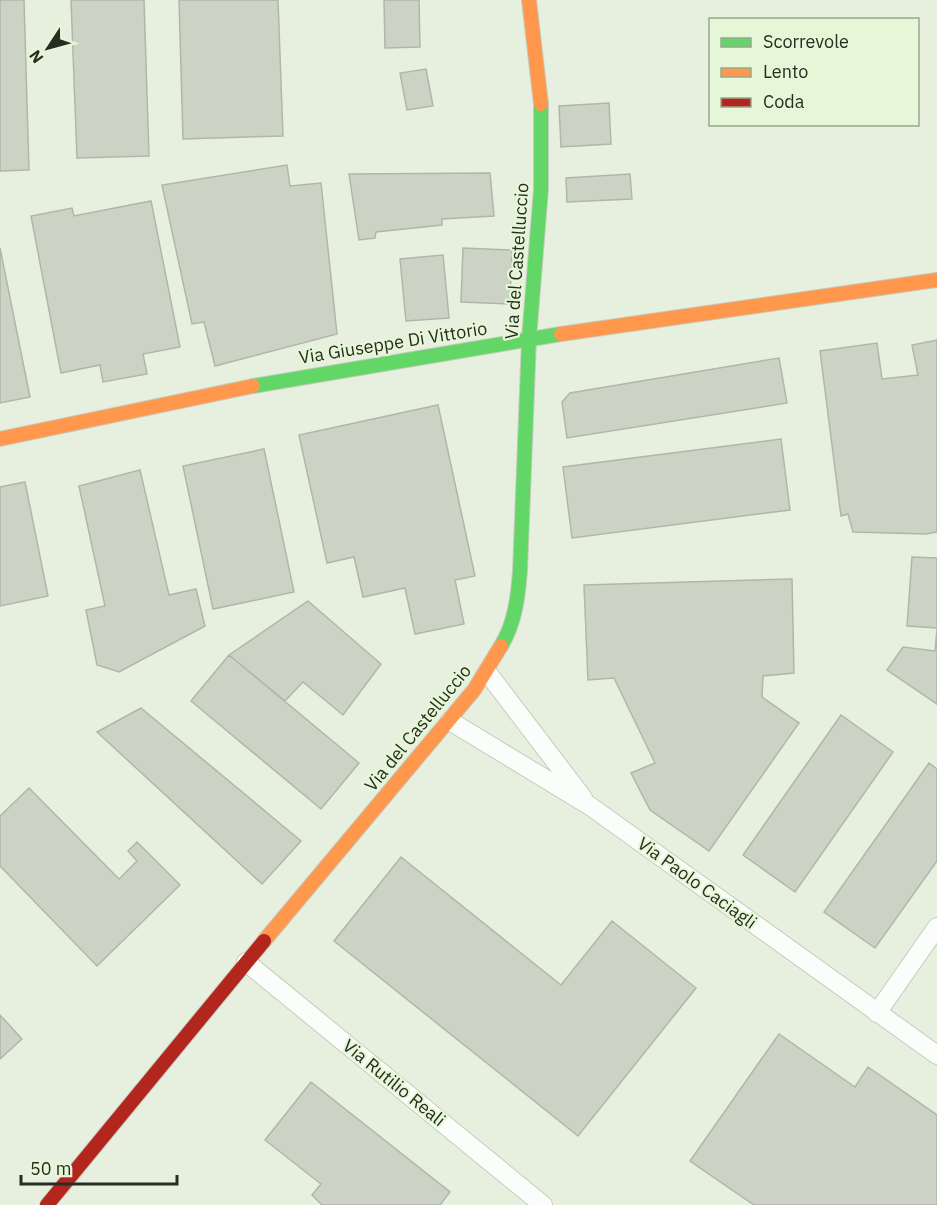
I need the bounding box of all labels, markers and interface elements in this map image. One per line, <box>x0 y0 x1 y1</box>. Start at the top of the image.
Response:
north arrow <box>18 18 78 78</box>
legend <box>709 18 919 126</box>
text: Scorrevole <box>763 30 849 53</box>
text: N <box>24 46 47 67</box>
text: Lento <box>763 60 808 83</box>
text: Coda <box>763 90 805 113</box>
street label: Via del Castelluccio <box>500 182 533 340</box>
street label: Via Giuseppe Di Vittorio <box>297 316 489 369</box>
street label: Via del Castelluccio <box>359 659 476 796</box>
street label: Via Paolo Caciagli <box>633 832 761 934</box>
street label: Via Rutilio Reali <box>338 1034 450 1131</box>
scale bar <box>21 1148 177 1186</box>
text: 50 m <box>30 1157 72 1180</box>

